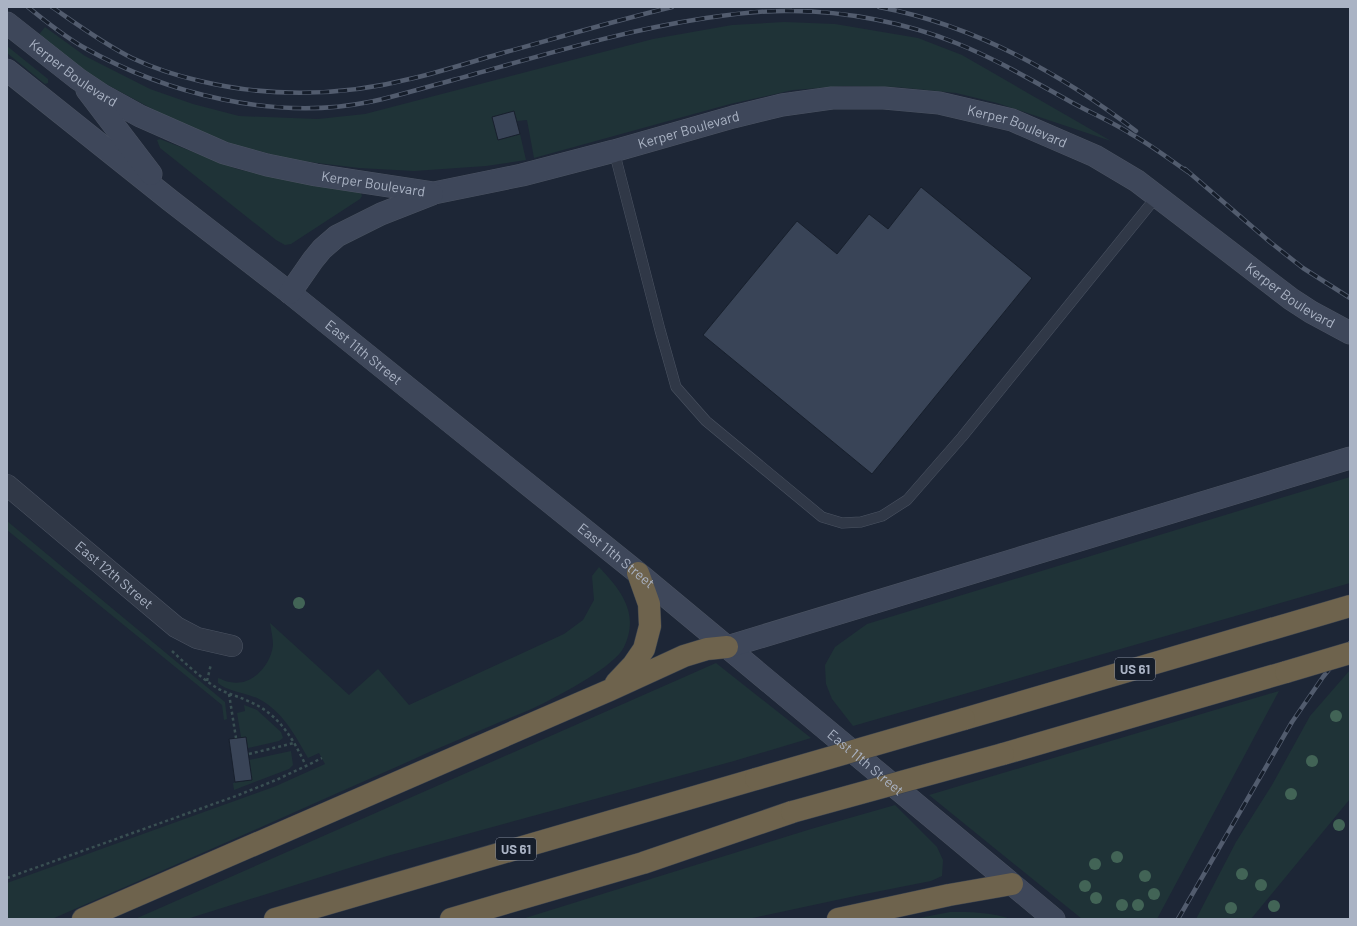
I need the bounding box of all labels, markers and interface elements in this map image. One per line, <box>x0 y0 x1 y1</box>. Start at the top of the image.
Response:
street label: Kerper Boulevard <box>26 35 120 110</box>
street label: Kerper Boulevard <box>966 101 1070 151</box>
street label: Kerper Boulevard <box>636 107 741 152</box>
street label: Kerper Boulevard <box>320 167 426 200</box>
street label: Kerper Boulevard <box>1242 258 1338 331</box>
street label: East 11th Street <box>322 316 406 388</box>
street label: East 11th Street <box>575 519 658 591</box>
street label: East 12th Street <box>72 537 157 612</box>
road number: US 61 <box>1115 658 1155 680</box>
street label: East 11th Street <box>824 725 907 798</box>
road number: US 61 <box>496 838 536 860</box>

